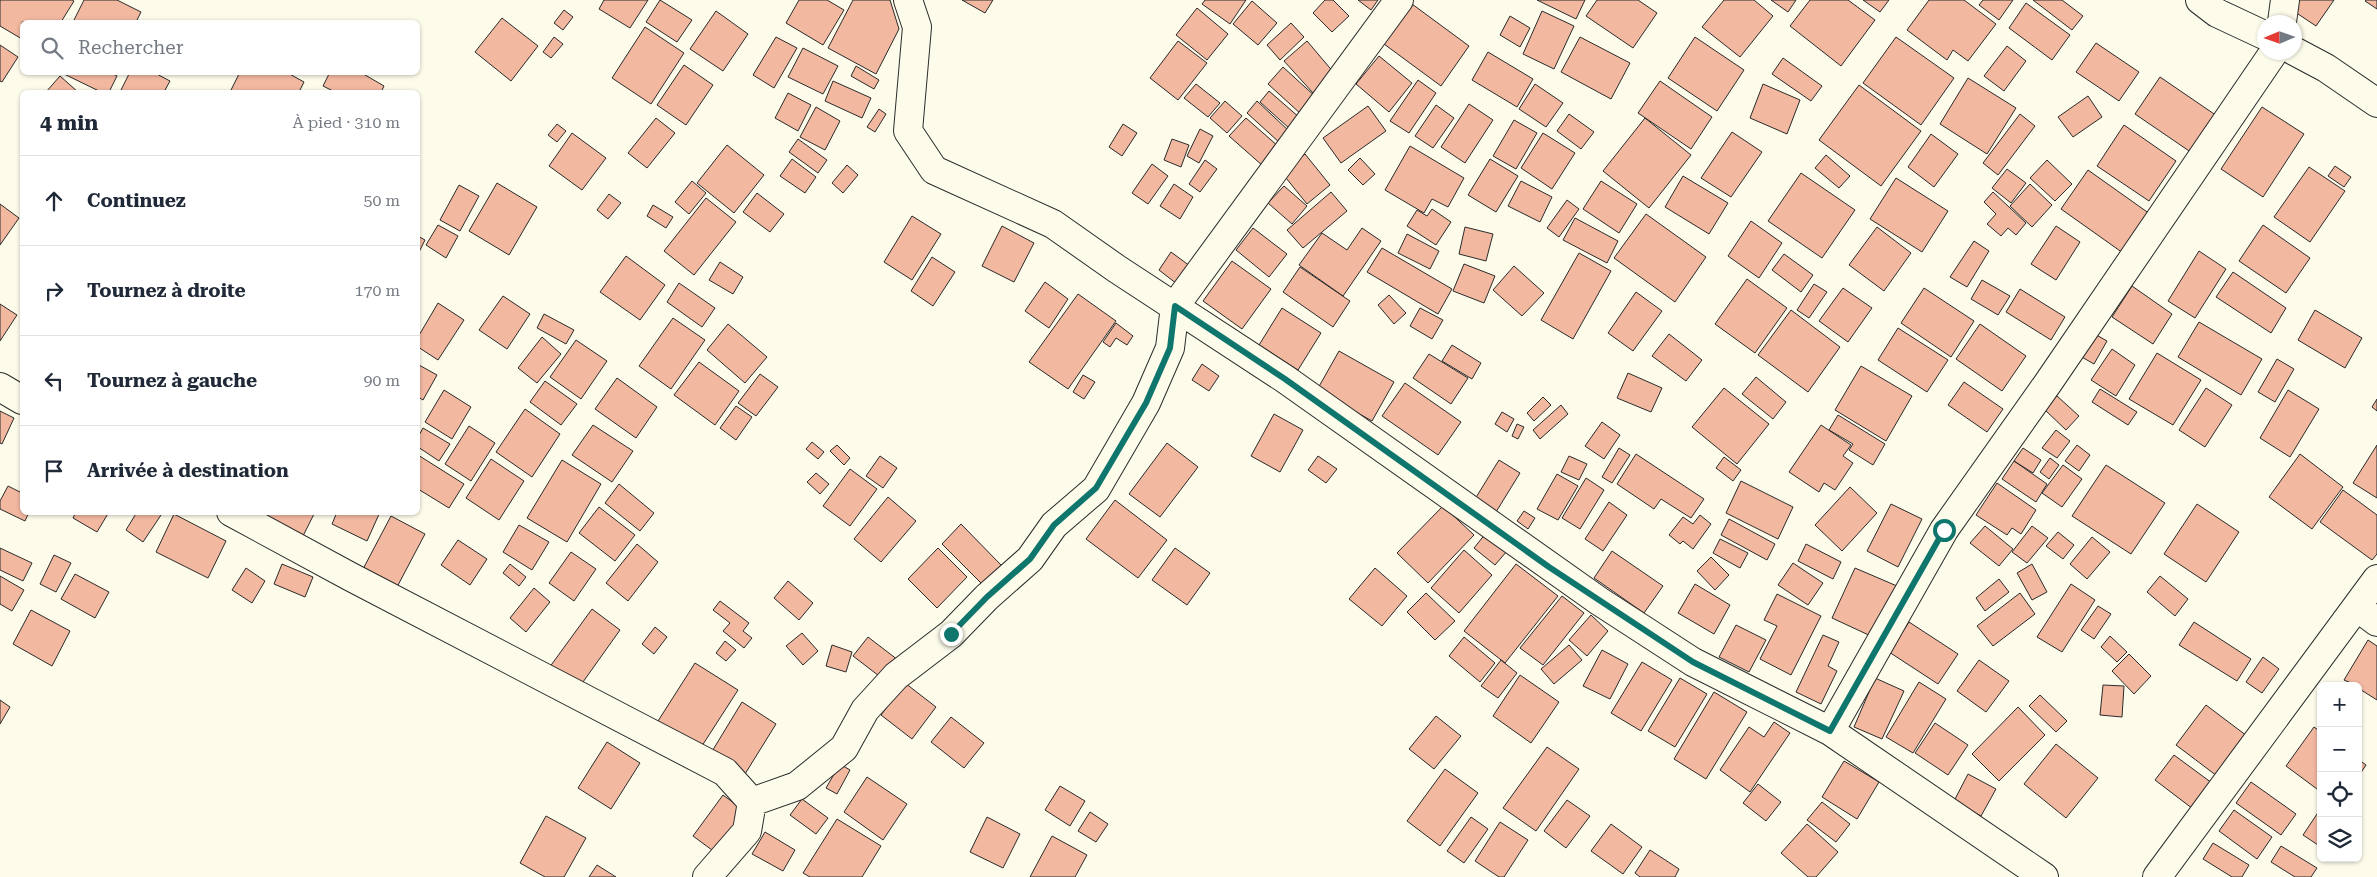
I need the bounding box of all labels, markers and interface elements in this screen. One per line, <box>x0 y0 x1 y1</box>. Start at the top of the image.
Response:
north arrow <box>2257 15 2302 60</box>
search box <box>20 20 420 75</box>
icon: search <box>38 34 66 62</box>
text: Rechercher <box>78 36 184 59</box>
text: 4 min <box>40 111 98 135</box>
text: À pied · 310 m <box>292 113 400 132</box>
icon: ahead <box>40 187 68 215</box>
text: Continuez <box>87 189 186 212</box>
text: 50 m <box>363 191 400 210</box>
icon: right <box>40 277 68 305</box>
text: Tournez à droite <box>87 279 246 302</box>
text: 170 m <box>354 281 400 300</box>
icon: left <box>40 367 68 395</box>
text: Tournez à gauche <box>87 369 257 392</box>
text: 90 m <box>363 371 400 390</box>
icon: arrive <box>40 457 68 485</box>
text: Arrivée à destination <box>87 459 289 482</box>
route start <box>1933 519 1956 542</box>
route end <box>940 623 963 646</box>
map controls <box>2317 682 2362 862</box>
button: + <box>2317 682 2362 727</box>
button: − <box>2317 727 2362 772</box>
button: locate <box>2317 772 2362 817</box>
button: layers <box>2317 817 2362 862</box>

